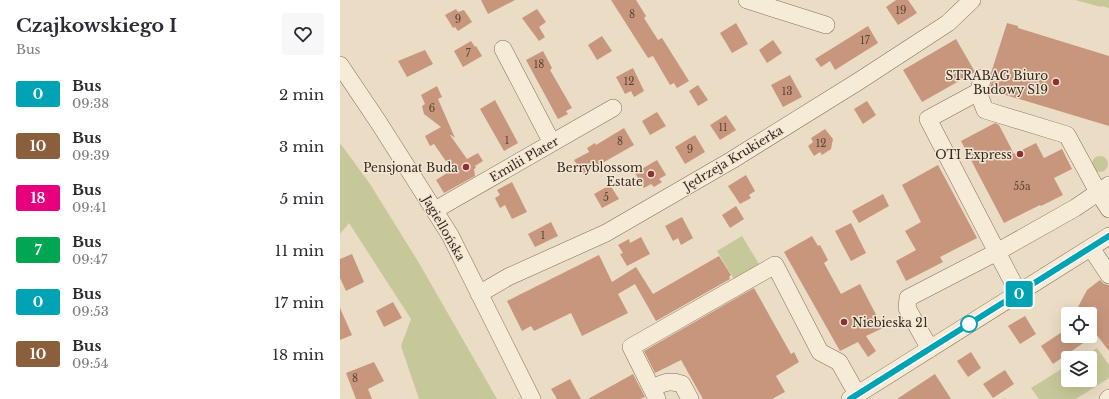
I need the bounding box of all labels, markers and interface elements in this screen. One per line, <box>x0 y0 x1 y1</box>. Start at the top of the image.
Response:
house number: 19 <box>896 4 906 17</box>
house number: 8 <box>629 8 635 21</box>
button: heart <box>282 13 324 55</box>
house number: 9 <box>455 13 461 26</box>
text: Czajkowskiego I <box>16 14 177 37</box>
house number: 17 <box>860 34 871 47</box>
text: Bus <box>16 41 41 58</box>
house number: 7 <box>465 47 471 60</box>
house number: 18 <box>534 58 544 71</box>
place label: STRABAG Biuro Budowy S19 <box>946 68 1048 97</box>
house number: 12 <box>624 75 634 88</box>
text: Bus <box>72 76 102 95</box>
marker: STRABAG Biuro Budowy S19 <box>1051 77 1061 87</box>
text: 0 <box>33 85 43 103</box>
text: 2 min <box>279 85 324 104</box>
house number: 13 <box>782 85 792 98</box>
text: 09:38 <box>72 95 109 112</box>
house number: 6 <box>429 102 435 115</box>
house number: 11 <box>719 121 727 134</box>
street label: Jędrzeja Krukierka <box>679 122 786 195</box>
text: Bus <box>72 128 102 147</box>
street label: Emilii Plater <box>487 133 561 185</box>
house number: 1 <box>505 134 509 147</box>
house number: 8 <box>617 135 623 148</box>
text: 10 <box>30 137 46 155</box>
text: 3 min <box>279 137 324 156</box>
house number: 12 <box>816 137 826 150</box>
house number: 9 <box>687 143 693 156</box>
text: 09:39 <box>72 147 110 164</box>
place label: OTI Express <box>935 147 1012 162</box>
marker: OTI Express <box>1015 149 1025 159</box>
place label: Pensjonat Buda <box>363 160 458 175</box>
place label: Berryblossom Estate <box>557 160 643 189</box>
marker: Pensjonat Buda <box>461 162 471 172</box>
marker: Berryblossom Estate <box>646 169 656 179</box>
text: Bus <box>72 180 102 199</box>
house number: 55a <box>1014 180 1031 193</box>
text: 18 <box>31 189 46 207</box>
text: 5 min <box>280 189 324 208</box>
street label: Jagiellońska <box>418 191 469 263</box>
house number: 5 <box>603 191 609 204</box>
text: 09:41 <box>72 199 107 216</box>
house number: 1 <box>541 229 545 242</box>
text: Bus <box>72 232 102 251</box>
text: 7 <box>34 241 42 259</box>
text: 11 min <box>275 241 324 260</box>
text: 09:47 <box>72 251 107 268</box>
line badge: 0 <box>1006 281 1032 307</box>
text: Bus <box>72 284 102 303</box>
text: 0 <box>1014 285 1024 303</box>
text: 0 <box>33 293 43 311</box>
text: 17 min <box>274 293 324 312</box>
text: 09:53 <box>72 303 109 320</box>
map controls <box>1061 307 1097 387</box>
button: locate <box>1061 307 1097 343</box>
place label: Niebieska 21 <box>852 315 928 330</box>
unlabelled marker <box>960 315 978 333</box>
marker: Niebieska 21 <box>839 317 849 327</box>
text: Bus <box>72 336 102 355</box>
text: 10 <box>30 345 46 363</box>
text: 18 min <box>272 345 324 364</box>
button: layers <box>1061 351 1097 387</box>
text: 09:54 <box>72 355 108 372</box>
house number: 8 <box>352 372 358 385</box>

